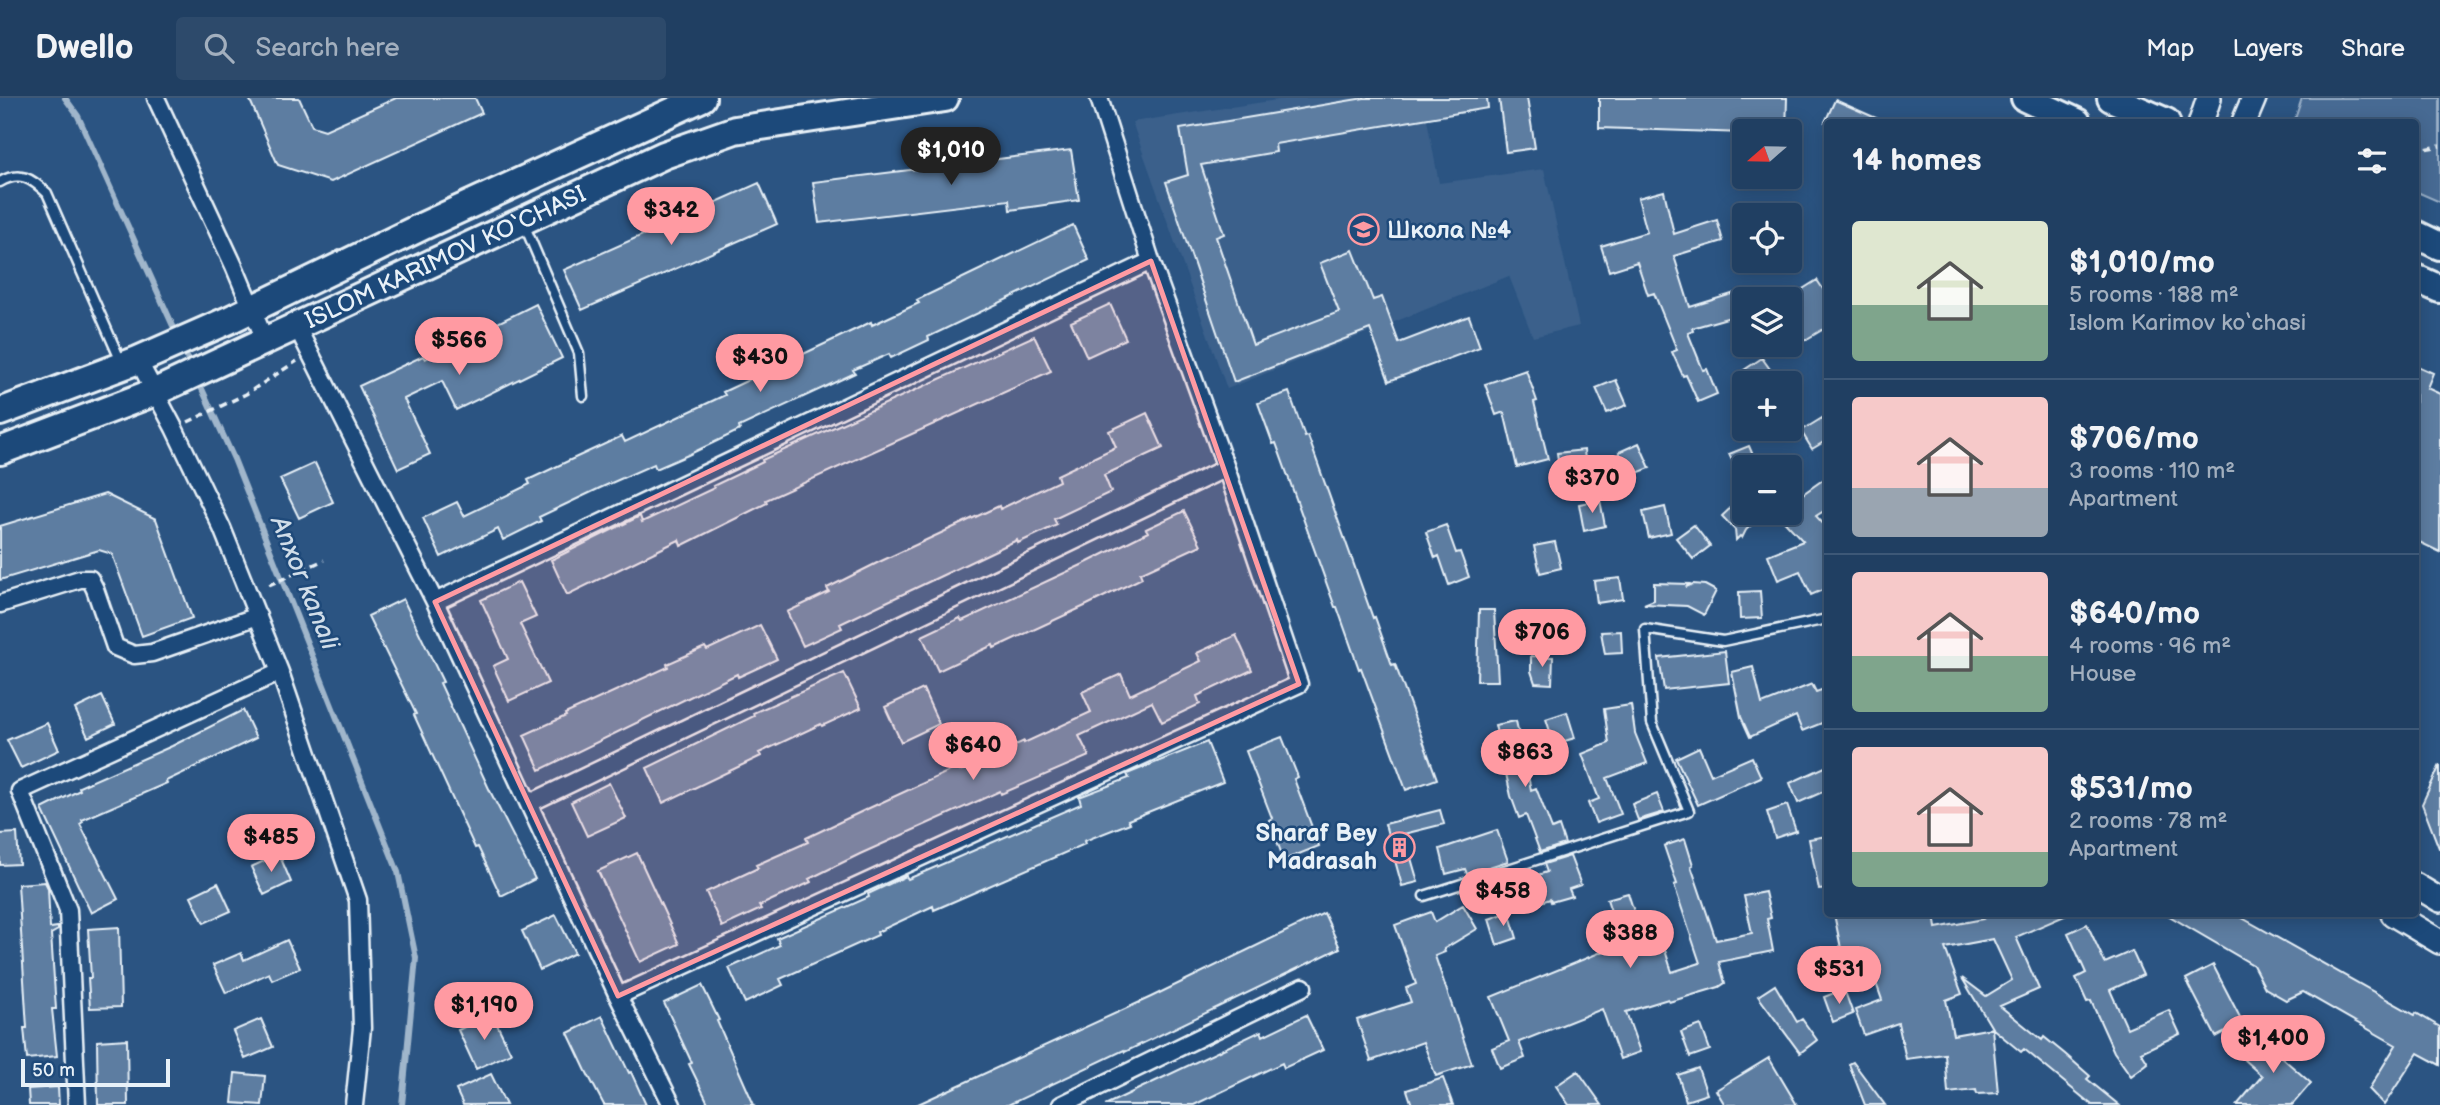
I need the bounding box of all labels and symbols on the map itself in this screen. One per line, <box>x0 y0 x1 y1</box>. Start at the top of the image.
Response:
north arrow <box>1732 119 1802 189</box>
pin: $1,010 <box>894 127 1008 187</box>
street label: ISLOM KARIMOV KO‘CHASI <box>300 179 590 335</box>
pin: $342 <box>630 188 712 247</box>
school or university icon: Школа №4 <box>1347 213 1381 247</box>
place label: Школа №4 <box>1387 216 1511 245</box>
pin: $566 <box>418 317 500 377</box>
pin: $430 <box>719 334 801 394</box>
pin: $370 <box>1551 456 1633 515</box>
water label: Anxor kanali <box>262 510 345 656</box>
pin: $706 <box>1501 610 1583 669</box>
pin: $640 <box>932 722 1014 782</box>
pin: $863 <box>1484 730 1566 789</box>
pin: $485 <box>230 814 312 874</box>
place label: Sharaf Bey Madrasah <box>1256 819 1377 876</box>
building icon: Sharaf Bey Madrasah <box>1383 830 1417 864</box>
pin: $458 <box>1462 868 1544 928</box>
pin: $388 <box>1589 910 1671 970</box>
pin: $531 <box>1798 946 1880 1006</box>
pin: $1,190 <box>427 982 541 1042</box>
pin: $1,400 <box>2216 1016 2330 1075</box>
scale bar <box>21 1056 170 1088</box>

